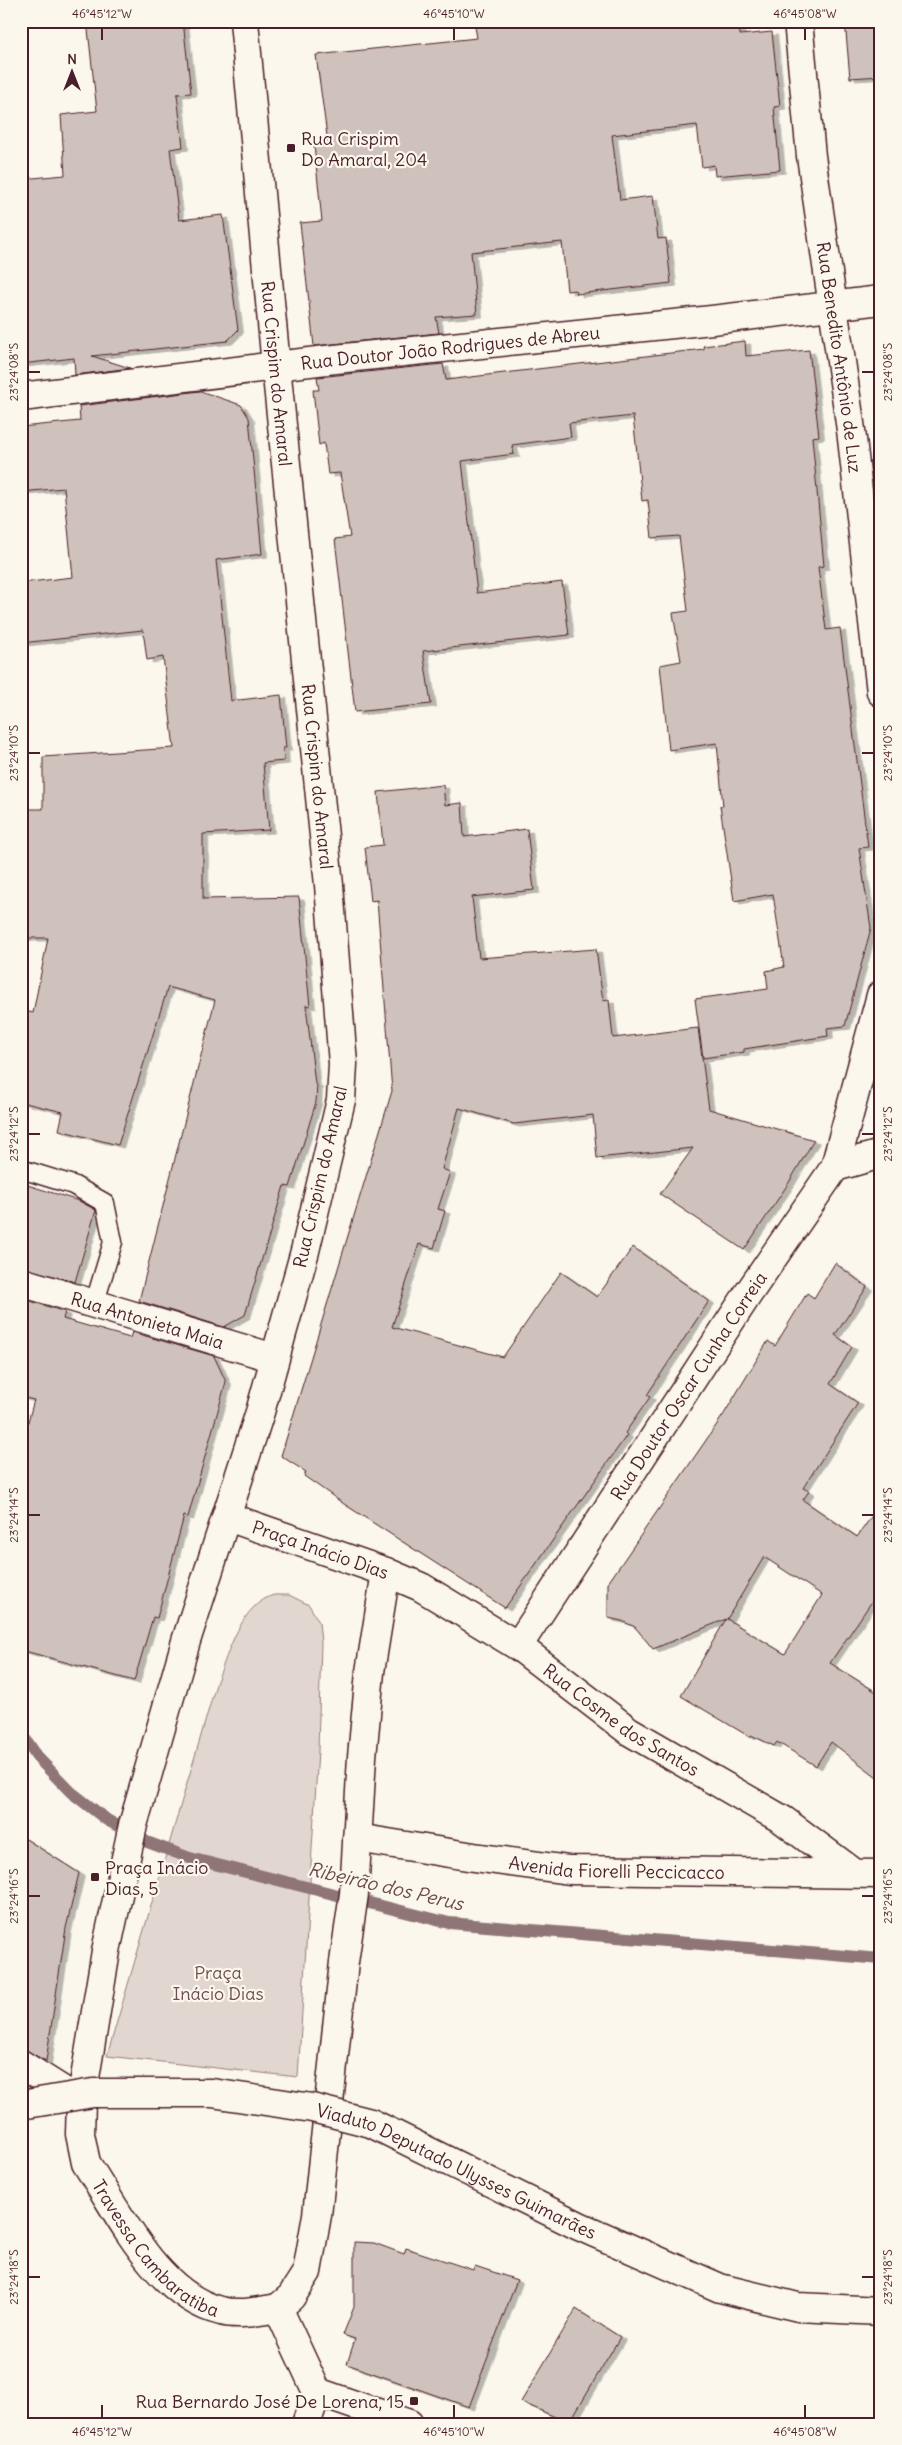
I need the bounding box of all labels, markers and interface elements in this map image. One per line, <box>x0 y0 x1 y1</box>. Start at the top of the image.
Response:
text: 46°45'12"W <box>72 6 132 21</box>
text: 46°45'10"W <box>423 6 485 21</box>
text: 46°45'08"W <box>773 6 837 21</box>
north arrow <box>48 48 98 98</box>
text: N <box>67 50 77 68</box>
place label: Rua Crispim Do Amaral, 204 <box>301 127 427 171</box>
marker: Rua Crispim Do Amaral, 204 <box>285 142 297 154</box>
street label: Rua Benedito Antônio de Luz <box>812 240 867 475</box>
street label: Rua Crispim do Amaral <box>257 280 298 467</box>
street label: Rua Doutor João Rodrigues de Abreu <box>299 320 601 374</box>
text: 23°24'08"S <box>6 342 21 401</box>
text: 23°24'08"S <box>880 342 895 401</box>
street label: Rua Crispim do Amaral <box>297 683 339 870</box>
text: 23°24'10"S <box>6 724 21 781</box>
text: 23°24'10"S <box>880 724 895 781</box>
street label: Rua Crispim do Amaral <box>288 1084 352 1270</box>
text: 23°24'12"S <box>6 1106 21 1162</box>
text: 23°24'12"S <box>880 1106 895 1162</box>
street label: Rua Doutor Oscar Cunha Correia <box>605 1267 771 1504</box>
street label: Rua Antonieta Maia <box>68 1286 227 1354</box>
text: 23°24'14"S <box>6 1487 21 1543</box>
text: 23°24'14"S <box>880 1487 895 1543</box>
street label: Praça Inácio Dias <box>249 1515 392 1584</box>
street label: Rua Cosme dos Santos <box>539 1658 704 1781</box>
street label: Avenida Fiorelli Peccicacco <box>507 1850 725 1883</box>
place label: Praça Inácio Dias, 5 <box>105 1856 208 1900</box>
water label: Ribeirão dos Perus <box>306 1857 467 1916</box>
text: 23°24'16"S <box>6 1868 21 1924</box>
text: 23°24'16"S <box>880 1868 895 1924</box>
marker: Praça Inácio Dias, 5 <box>89 1871 101 1883</box>
park label: Praça Inácio Dias <box>172 1961 264 2005</box>
street label: Viaduto Deputado Ulysses Guimarães <box>314 2098 600 2244</box>
street label: Travessa Cambaratiba <box>88 2175 222 2321</box>
text: 23°24'18"S <box>6 2249 21 2305</box>
text: 23°24'18"S <box>880 2249 895 2305</box>
place label: Rua Bernardo José De Lorena, 15 <box>135 2390 404 2413</box>
marker: Rua Bernardo José De Lorena, 15 <box>408 2395 420 2407</box>
text: 46°45'12"W <box>72 2424 132 2439</box>
text: 46°45'10"W <box>423 2424 485 2439</box>
text: 46°45'08"W <box>773 2424 837 2439</box>

